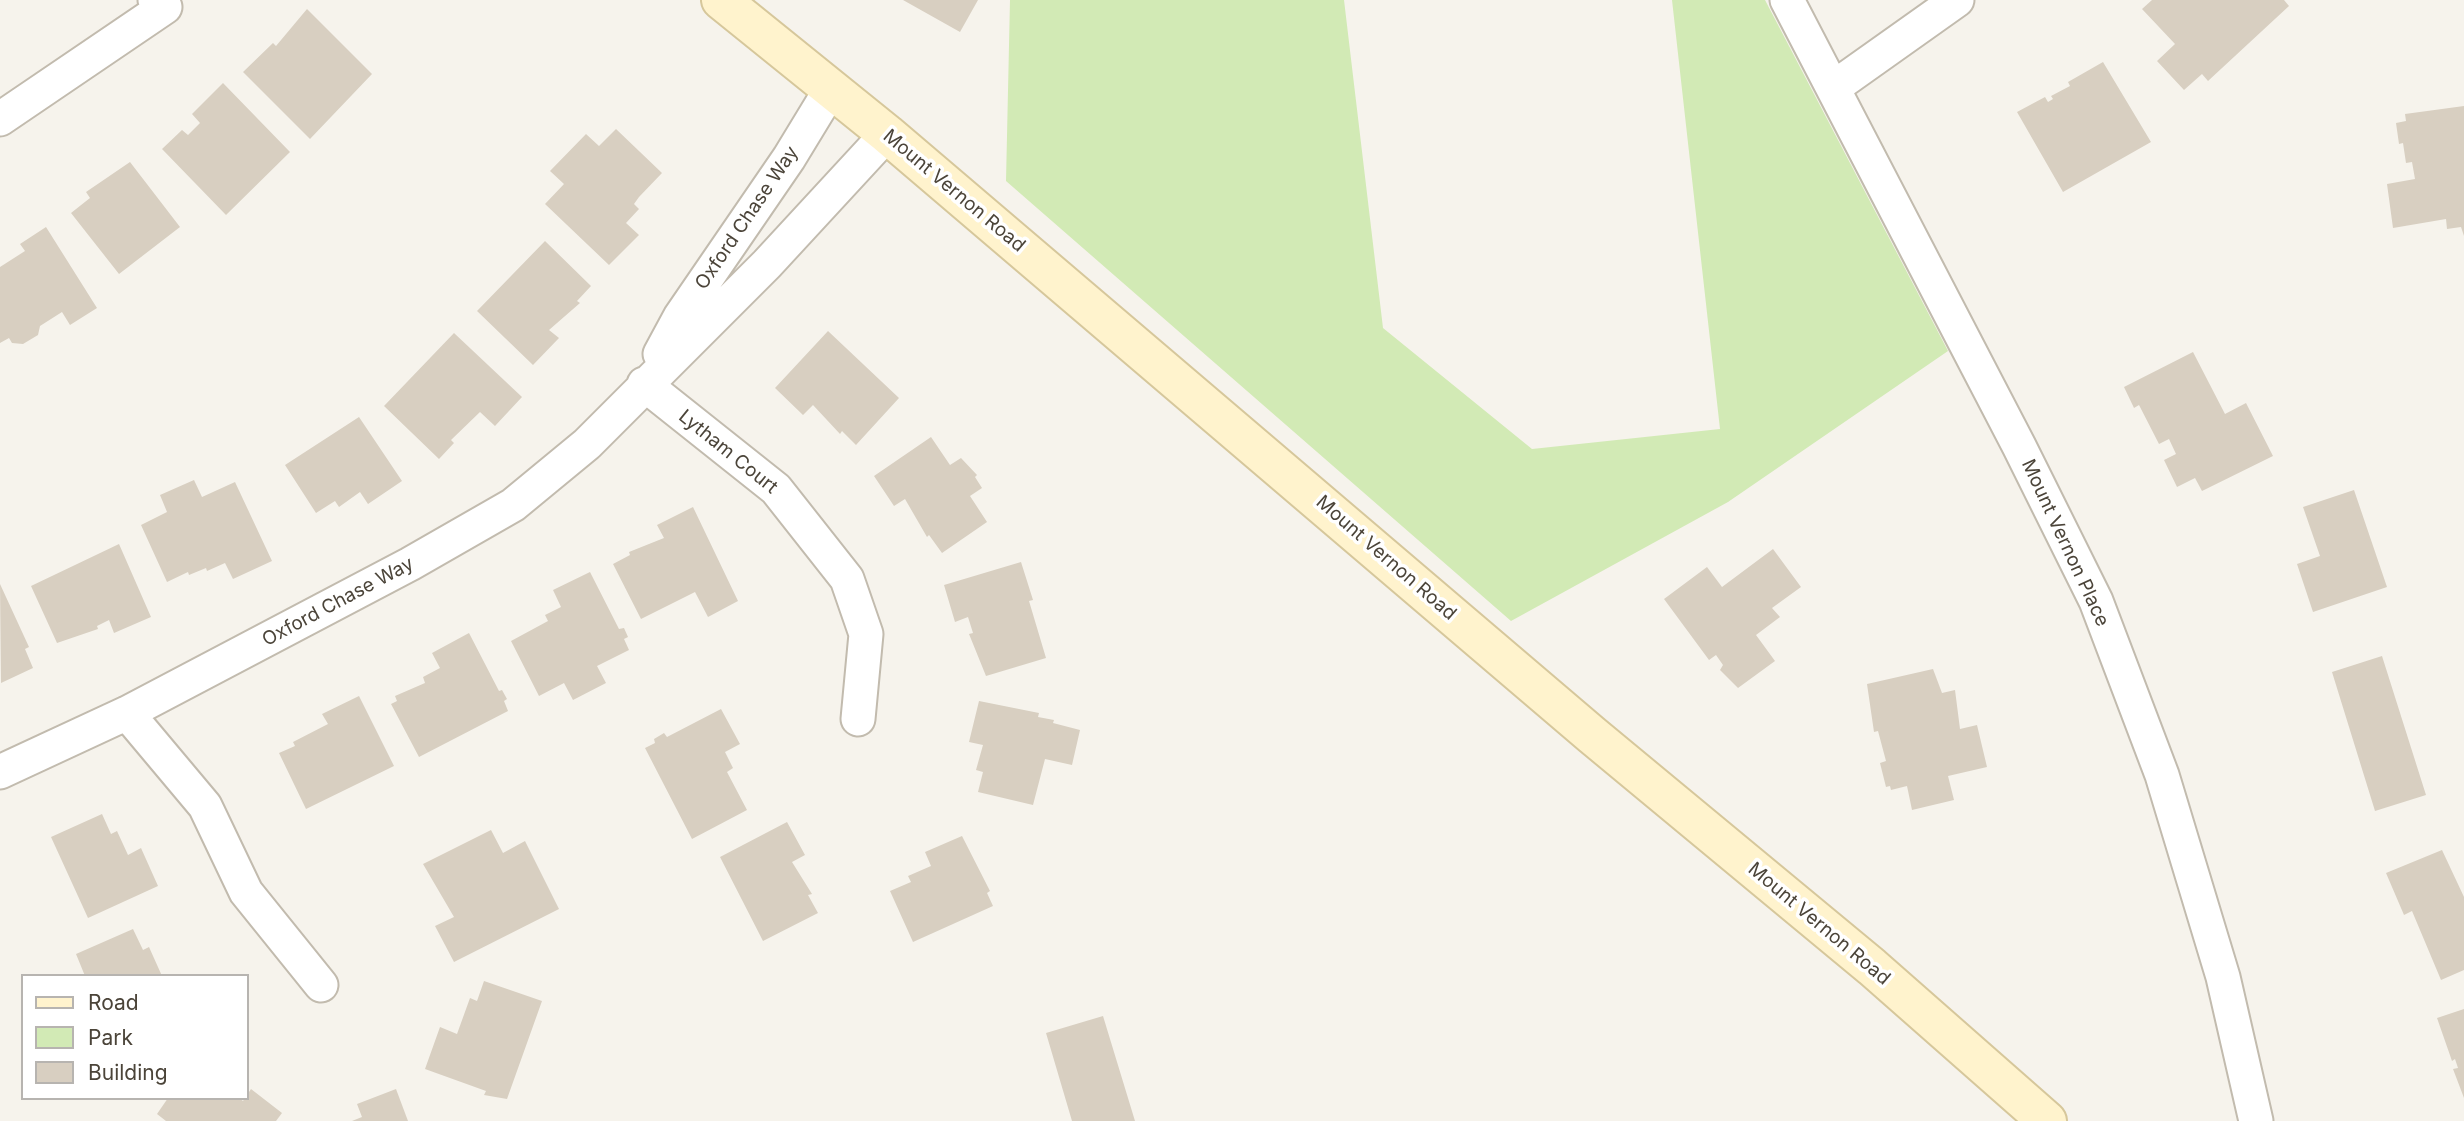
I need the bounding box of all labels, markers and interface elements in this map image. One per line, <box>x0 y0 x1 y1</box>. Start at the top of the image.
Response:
street label: Mount Vernon Road <box>878 125 1030 257</box>
street label: Oxford Chase Way <box>691 142 803 294</box>
street label: Lytham Court <box>674 405 782 499</box>
street label: Mount Vernon Place <box>2016 456 2114 630</box>
street label: Mount Vernon Road <box>1311 491 1461 625</box>
street label: Oxford Chase Way <box>258 552 418 652</box>
street label: Mount Vernon Road <box>1743 858 1895 990</box>
legend <box>21 974 248 1100</box>
text: Road <box>88 990 139 1015</box>
text: Park <box>88 1025 133 1050</box>
text: Building <box>88 1060 168 1085</box>

